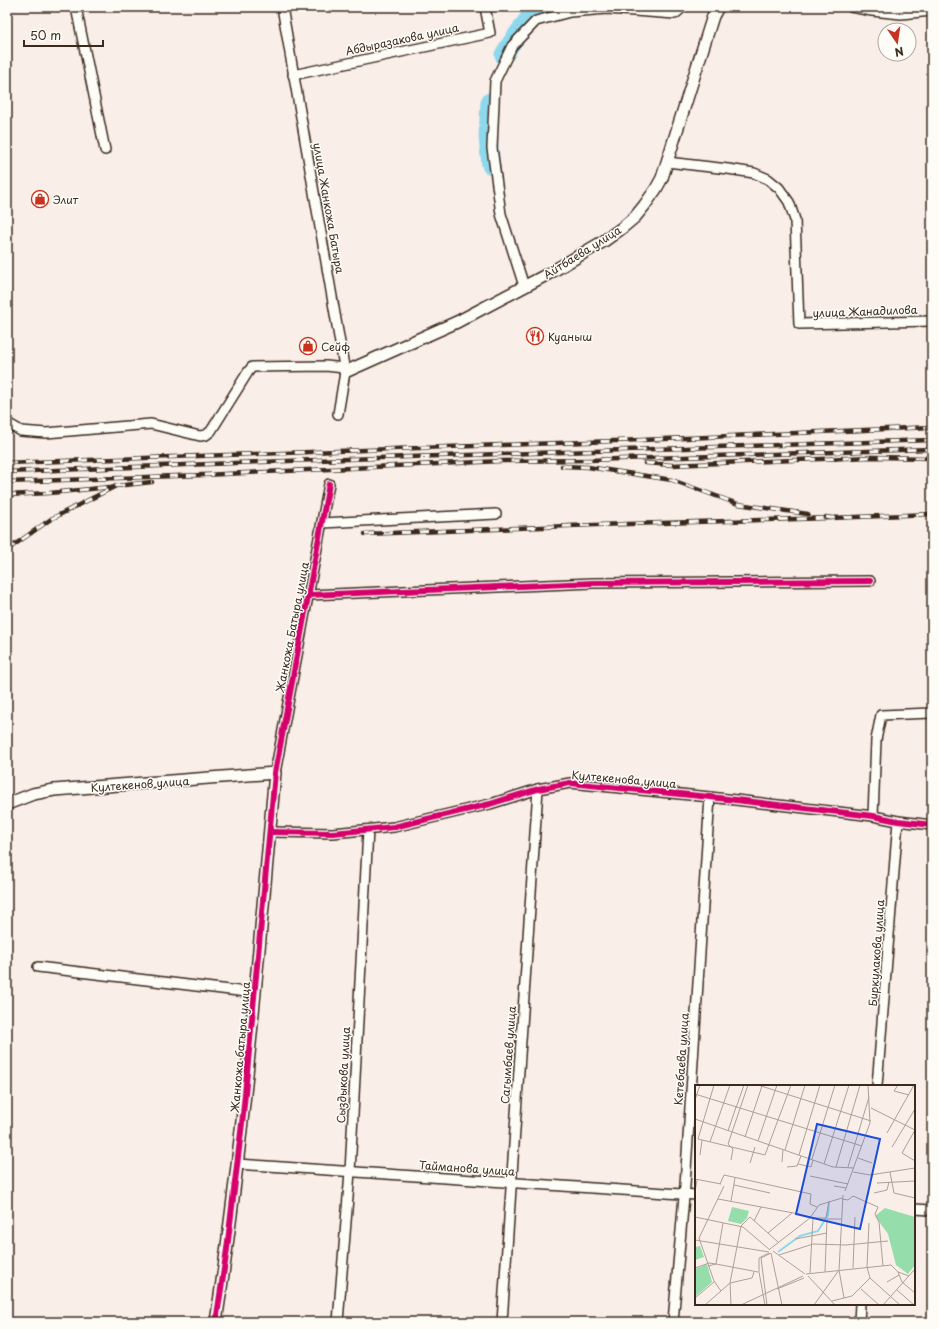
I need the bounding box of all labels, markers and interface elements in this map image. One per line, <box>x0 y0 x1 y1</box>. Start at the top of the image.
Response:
street label: Абдыразакова улица <box>344 19 460 59</box>
scale bar <box>24 22 103 48</box>
north arrow <box>877 22 917 62</box>
text: 50 m <box>30 26 61 44</box>
text: N <box>893 43 906 62</box>
street label: улица Жанкожа Батыра <box>309 141 349 275</box>
shop icon: Элит <box>30 189 50 209</box>
place label: Элит <box>53 191 79 208</box>
street label: Айтбаева улица <box>540 221 624 283</box>
street label: улица Жанадилова <box>812 301 918 321</box>
restaurant icon: Куаныш <box>525 326 545 346</box>
place label: Куаныш <box>548 328 592 345</box>
shop icon: Сейф <box>298 336 318 356</box>
place label: Сейф <box>321 338 350 355</box>
street label: Жанкожа Батыра улица <box>271 560 313 695</box>
street label: Култекенова улица <box>571 766 677 792</box>
street label: Култекенов улица <box>90 772 190 796</box>
street label: Биркулакова улица <box>864 899 888 1007</box>
street label: Жанкожа батыра улица <box>226 981 254 1114</box>
street label: Сагымбаев улица <box>496 1005 520 1105</box>
street label: Кетебаева улица <box>669 1012 693 1106</box>
street label: Сыздыкова улица <box>332 1026 354 1124</box>
inset map <box>695 1085 915 1305</box>
street label: Тайманова улица <box>418 1156 516 1180</box>

